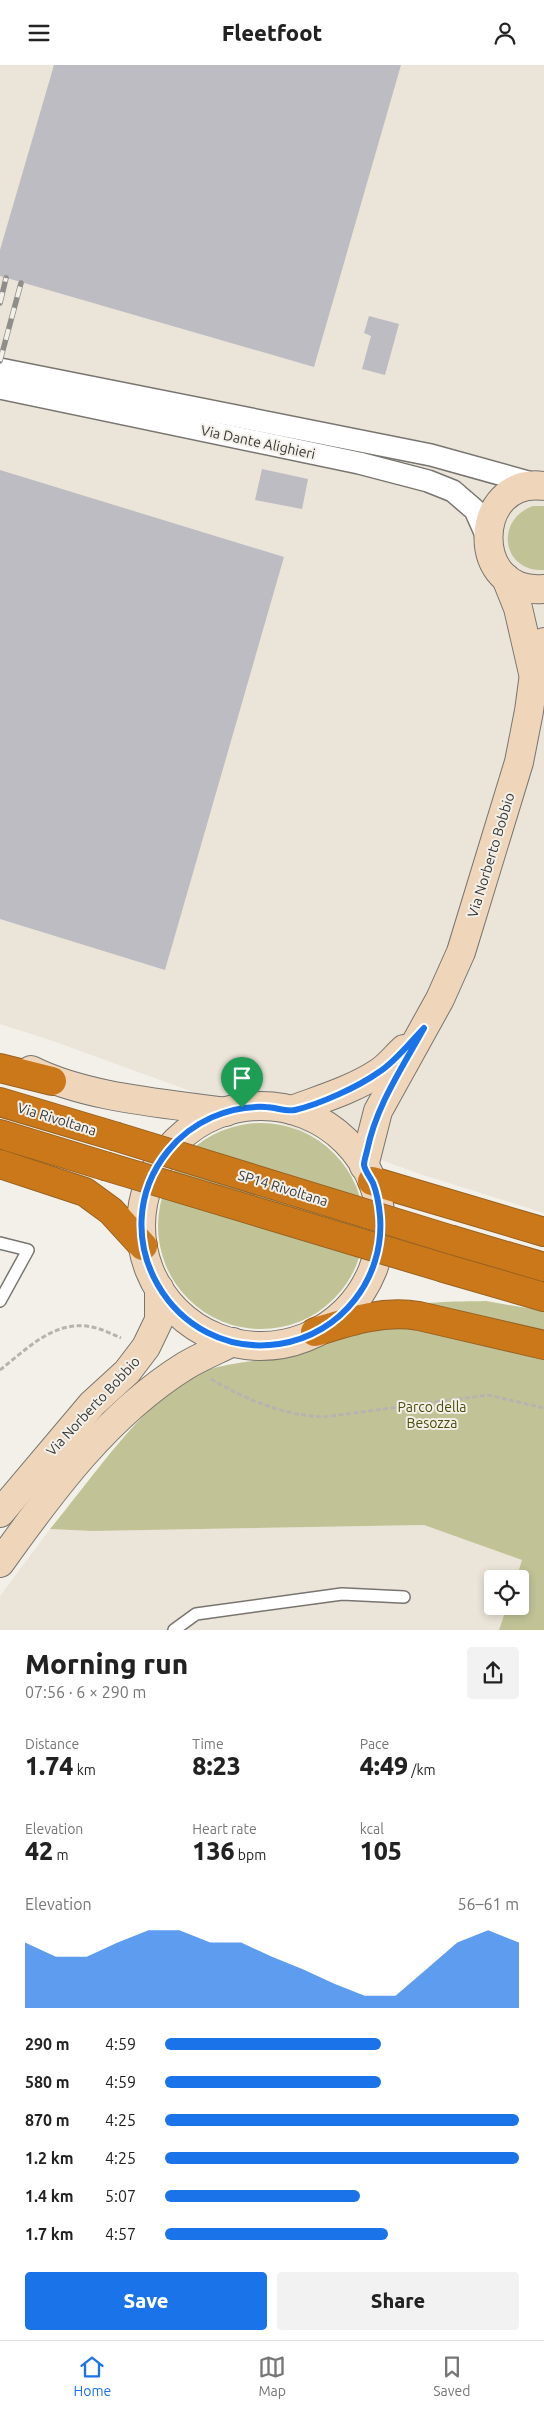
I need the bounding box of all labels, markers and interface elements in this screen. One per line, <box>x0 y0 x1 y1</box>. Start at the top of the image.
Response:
icon: menu <box>25 19 53 47</box>
icon: person <box>491 19 519 47</box>
text: Fleetfoot <box>222 20 322 45</box>
street label: Via Dante Alighieri <box>199 422 317 462</box>
street label: Via Norberto Bobbio <box>464 791 518 919</box>
pin <box>221 1057 263 1108</box>
icon: arrive <box>228 1064 256 1092</box>
street label: Via Rivoltana <box>16 1099 98 1139</box>
street label: SP14 Rivoltana <box>236 1167 330 1209</box>
street label: Via Norberto Bobbio <box>43 1353 143 1459</box>
park label: Parco della Besozza <box>397 1399 467 1431</box>
map controls <box>484 1570 529 1615</box>
button: locate <box>484 1570 529 1615</box>
button: share <box>467 1647 519 1699</box>
text: Morning run <box>25 1648 188 1679</box>
text: 07:56 · 6 × 290 m <box>25 1683 146 1701</box>
text: Distance <box>25 1736 79 1752</box>
text: Time <box>192 1736 224 1752</box>
text: Pace <box>360 1736 389 1752</box>
text: 1.74 <box>25 1752 73 1780</box>
text: 8:23 <box>192 1752 241 1780</box>
text: 4:49 <box>360 1752 408 1780</box>
text: km <box>73 1762 96 1778</box>
text: /km <box>408 1762 436 1778</box>
text: Elevation <box>25 1821 83 1837</box>
text: Heart rate <box>192 1821 257 1837</box>
text: kcal <box>360 1821 384 1837</box>
text: 42 <box>25 1837 53 1865</box>
text: 136 <box>192 1837 235 1865</box>
text: 105 <box>360 1837 402 1865</box>
text: m <box>53 1847 69 1863</box>
text: bpm <box>235 1847 266 1863</box>
text: Elevation <box>25 1895 92 1913</box>
text: 56–61 m <box>457 1895 519 1913</box>
text: 290 m <box>25 2035 70 2053</box>
text: 4:59 <box>105 2035 136 2053</box>
text: 580 m <box>25 2073 70 2091</box>
text: 4:59 <box>105 2073 136 2091</box>
text: 870 m <box>25 2111 70 2129</box>
text: 4:25 <box>105 2111 136 2129</box>
text: 1.2 km <box>25 2149 74 2167</box>
text: 4:25 <box>105 2149 136 2167</box>
text: 1.4 km <box>25 2187 74 2205</box>
text: 5:07 <box>105 2187 136 2205</box>
text: 1.7 km <box>25 2225 74 2243</box>
text: 4:57 <box>105 2225 136 2243</box>
button: Save <box>25 2272 267 2330</box>
button: Share <box>277 2272 519 2330</box>
tab: Home <box>73 2353 111 2399</box>
tab: Map <box>258 2353 286 2399</box>
tab: Saved <box>433 2353 470 2399</box>

